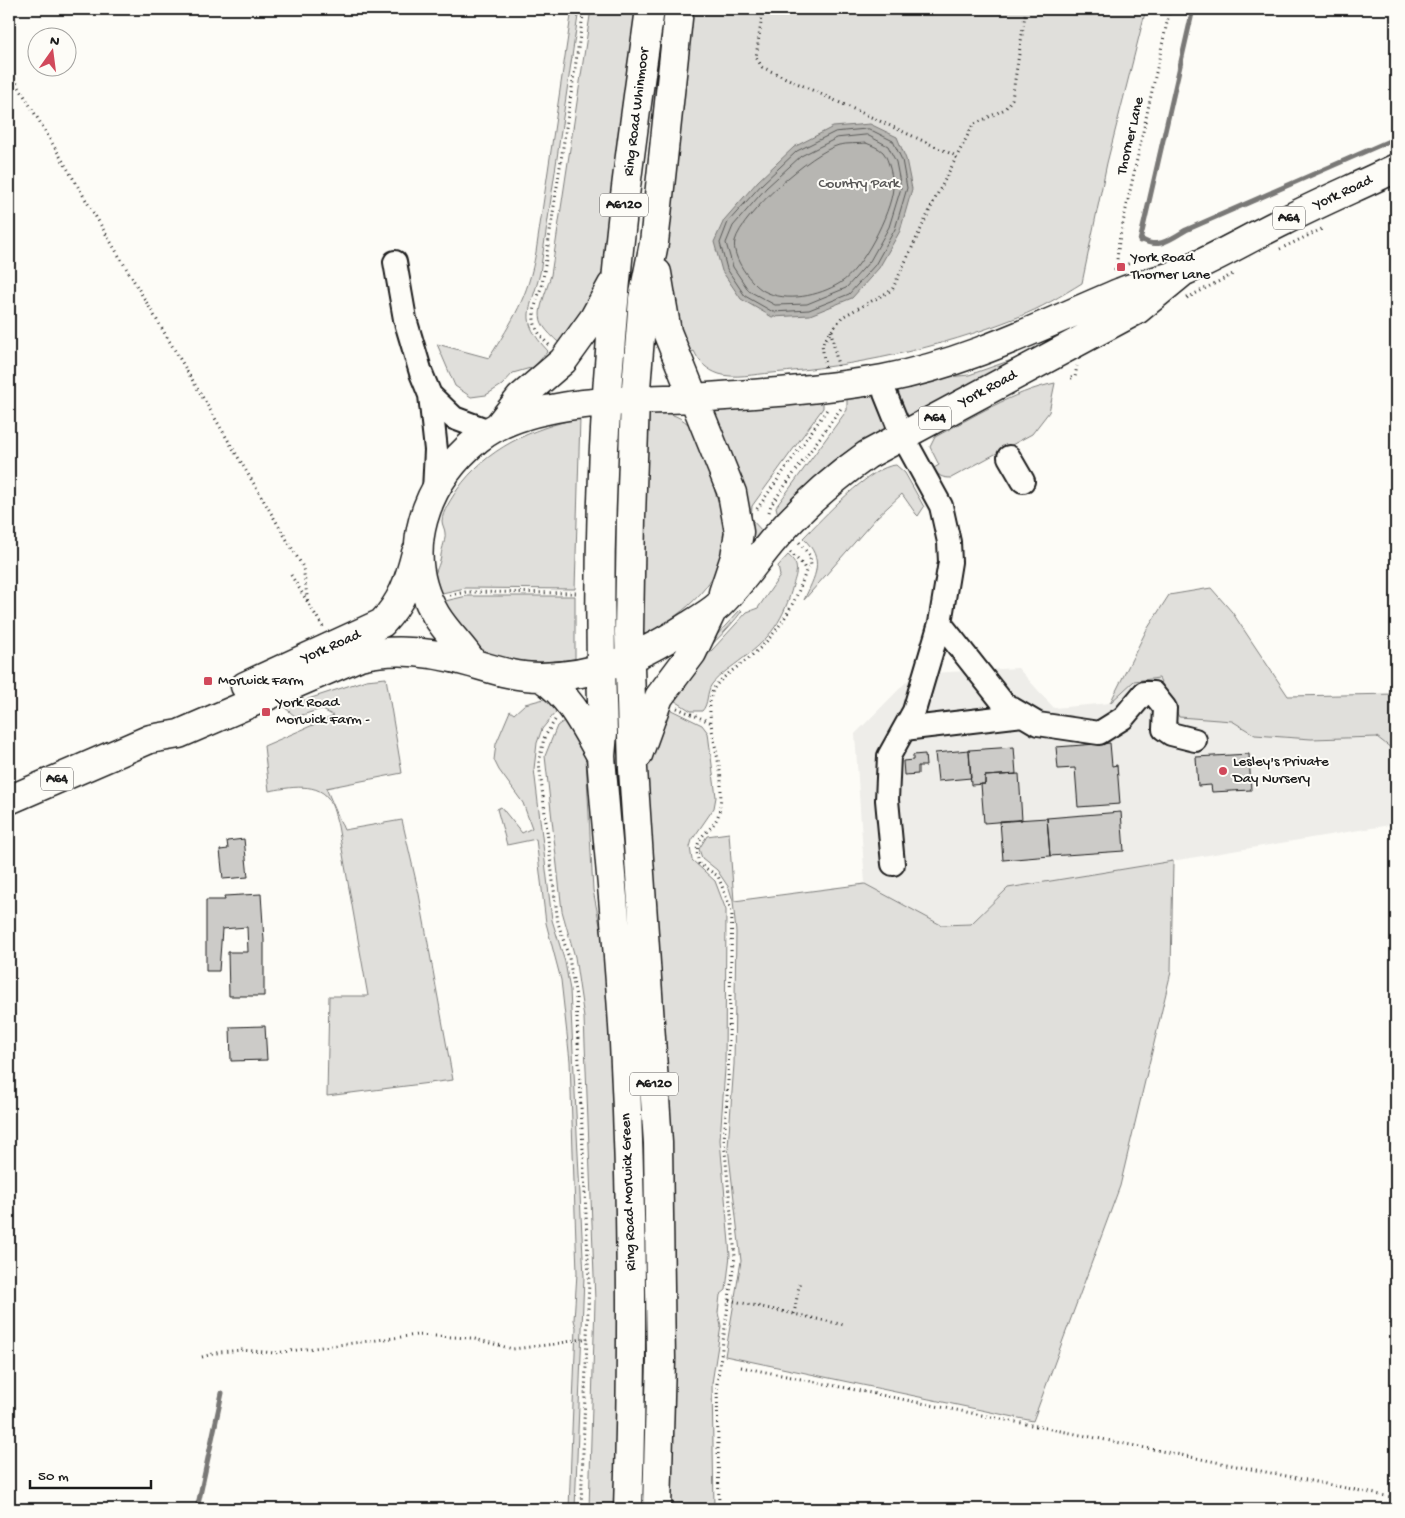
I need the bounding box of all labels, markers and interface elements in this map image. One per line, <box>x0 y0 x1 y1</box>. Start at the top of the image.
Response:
north arrow <box>28 28 78 78</box>
text: N <box>48 32 61 51</box>
street label: Ring Road Whinmoor <box>620 45 654 177</box>
street label: Thorner Lane <box>1113 95 1149 178</box>
street label: York Road <box>1309 171 1376 215</box>
park label: Country Park <box>818 175 901 193</box>
road number: A6120 <box>600 194 648 216</box>
road number: A64 <box>1273 207 1305 230</box>
place label: York Road Thorner Lane <box>1129 249 1211 284</box>
marker: York Road Thorner Lane <box>1115 261 1127 273</box>
street label: York Road <box>954 366 1021 413</box>
road number: A64 <box>919 406 951 429</box>
street label: York Road <box>297 625 365 669</box>
place label: Morwick Farm <box>218 672 304 690</box>
marker: Morwick Farm <box>202 675 214 687</box>
place label: York Road Morwick Farm - <box>274 694 370 729</box>
marker: York Road Morwick Farm - <box>260 706 272 718</box>
place label: Lesley's Private Day Nursery <box>1232 753 1329 788</box>
marker: Lesley's Private Day Nursery <box>1217 765 1229 777</box>
road number: A64 <box>41 768 73 791</box>
road number: A6120 <box>630 1072 678 1096</box>
street label: Ring Road Morwick Green <box>617 1113 641 1271</box>
scale bar <box>30 1458 151 1490</box>
text: 50 m <box>38 1468 69 1486</box>

